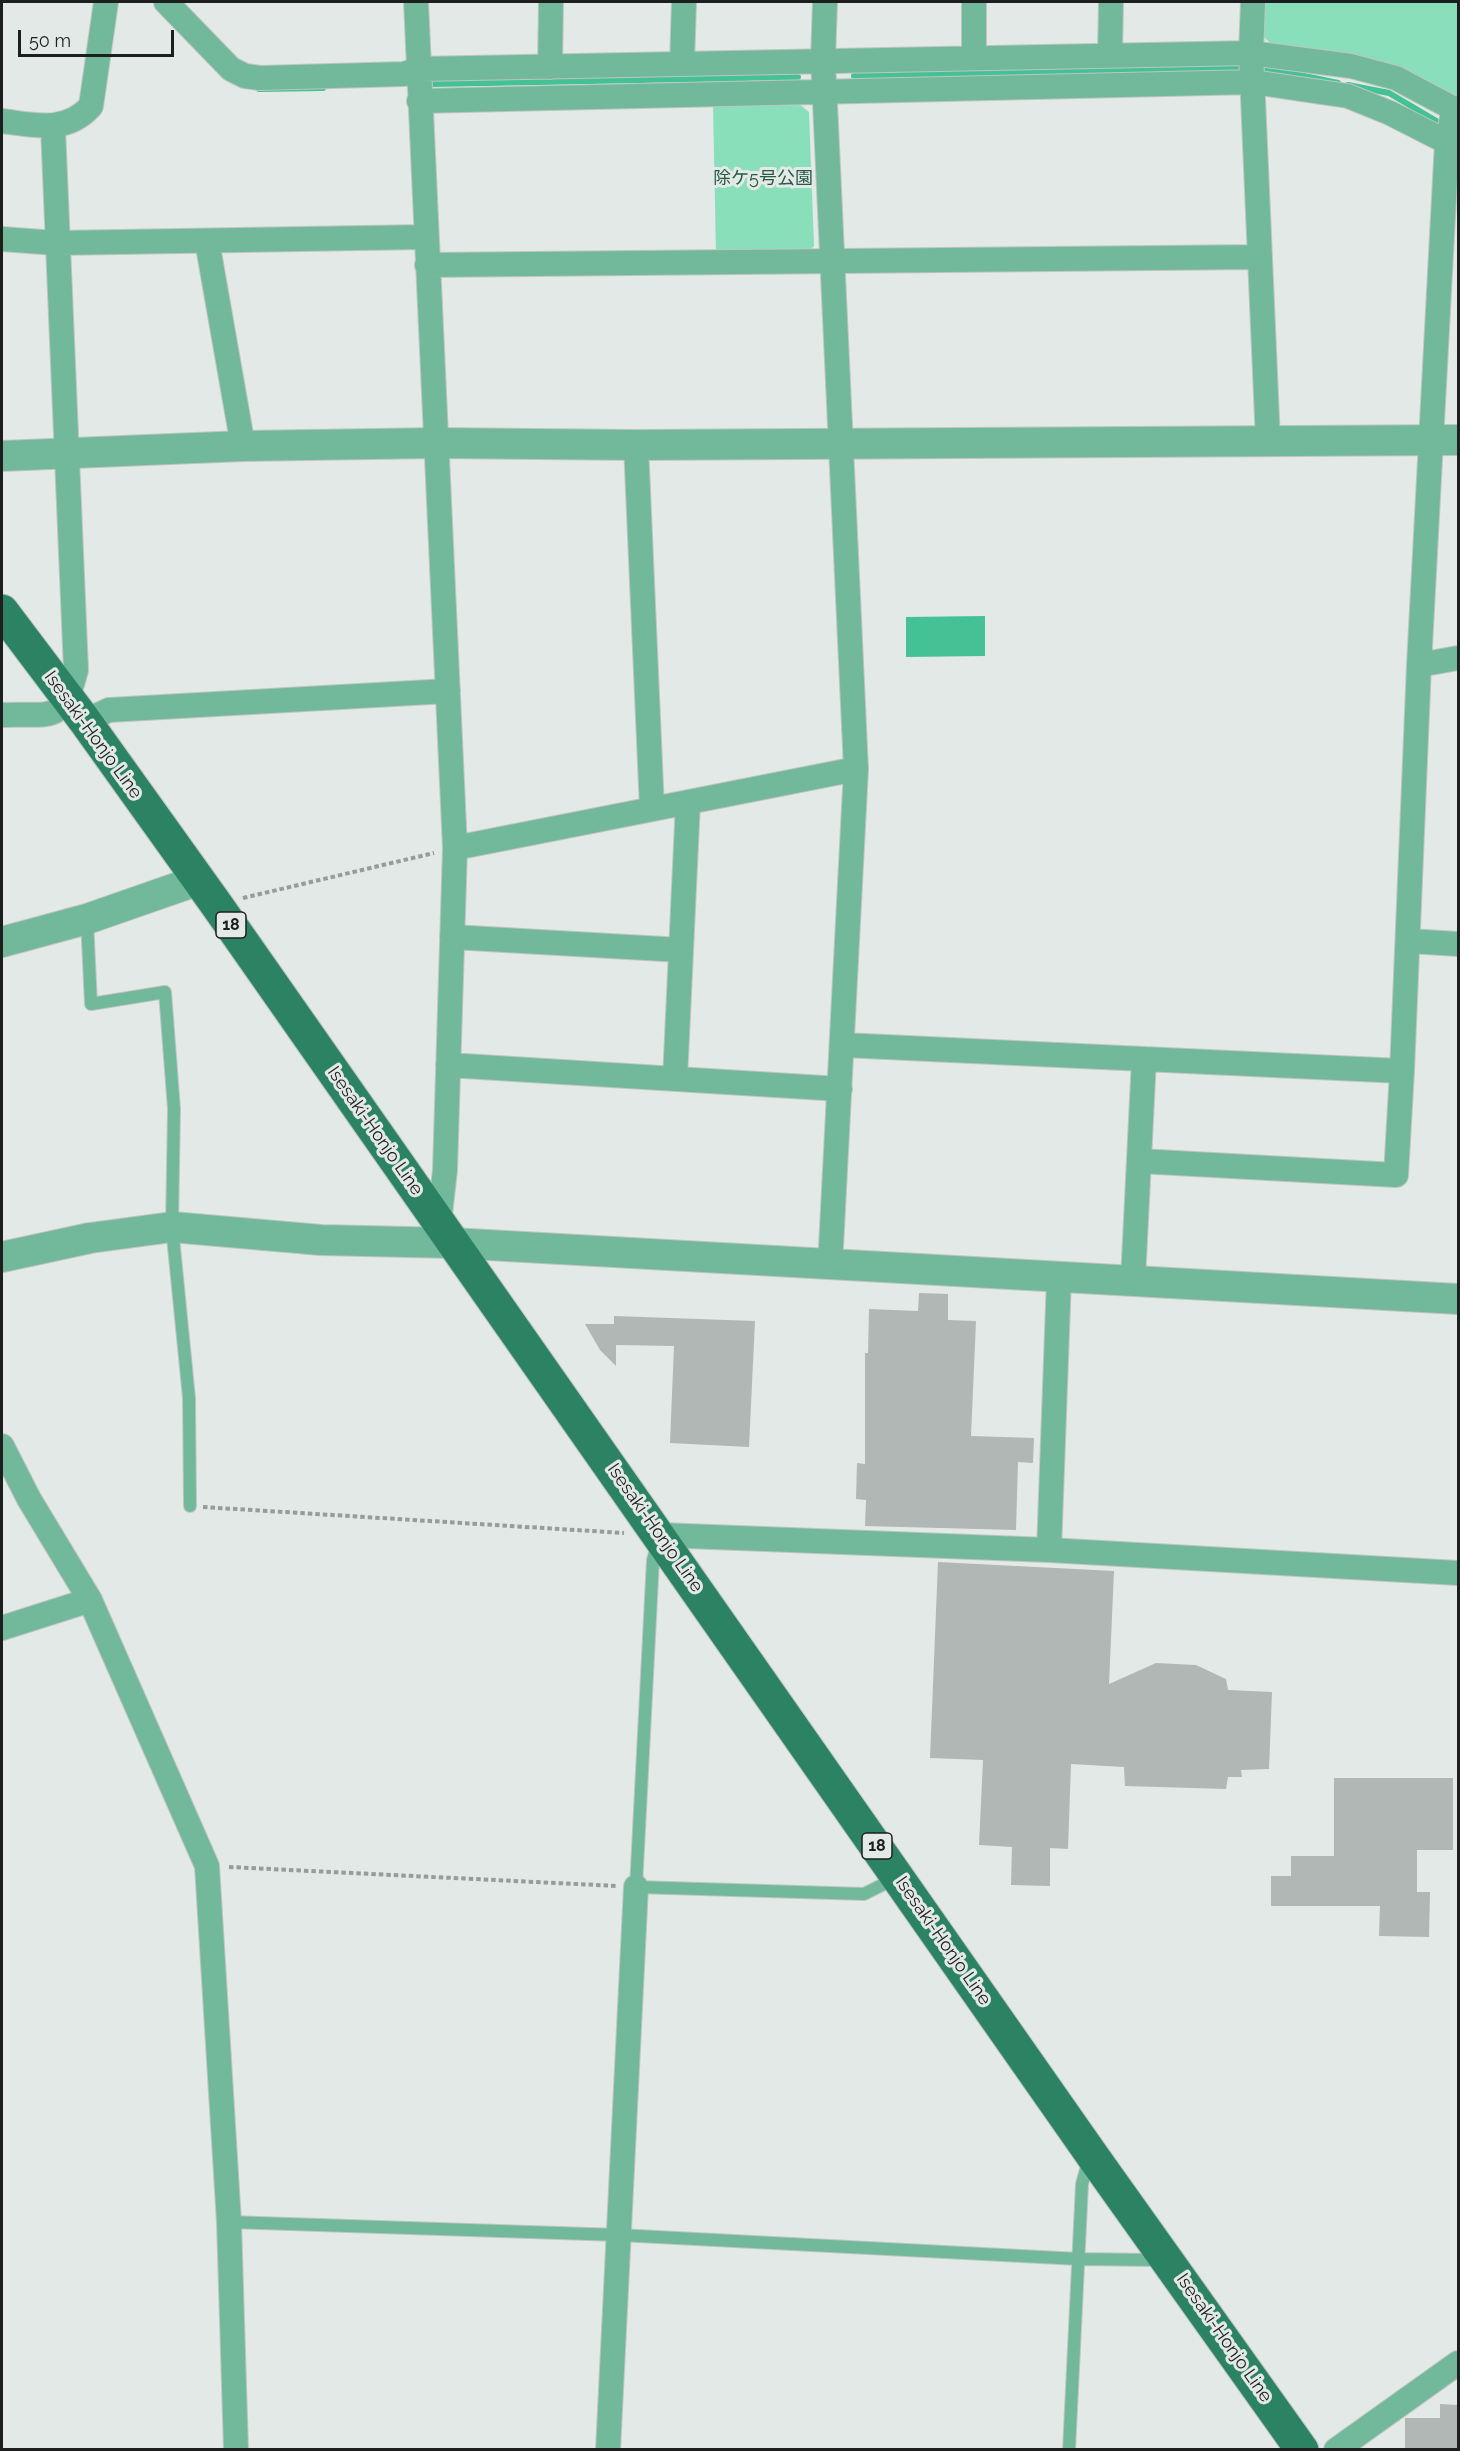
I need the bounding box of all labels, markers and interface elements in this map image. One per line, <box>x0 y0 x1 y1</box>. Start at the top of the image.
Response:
scale bar <box>21 18 177 56</box>
text: 50 m <box>29 30 71 51</box>
park label: 除ケ5号公園 <box>713 168 813 190</box>
street label: Isesaki-Honjo Line <box>39 667 147 803</box>
road number: 18 <box>216 912 246 938</box>
street label: Isesaki-Honjo Line <box>322 1062 428 1200</box>
street label: Isesaki-Honjo Line <box>602 1459 708 1597</box>
road number: 18 <box>862 1833 892 1859</box>
street label: Isesaki-Honjo Line <box>890 1872 996 2010</box>
street label: Isesaki-Honjo Line <box>1171 2269 1277 2407</box>

